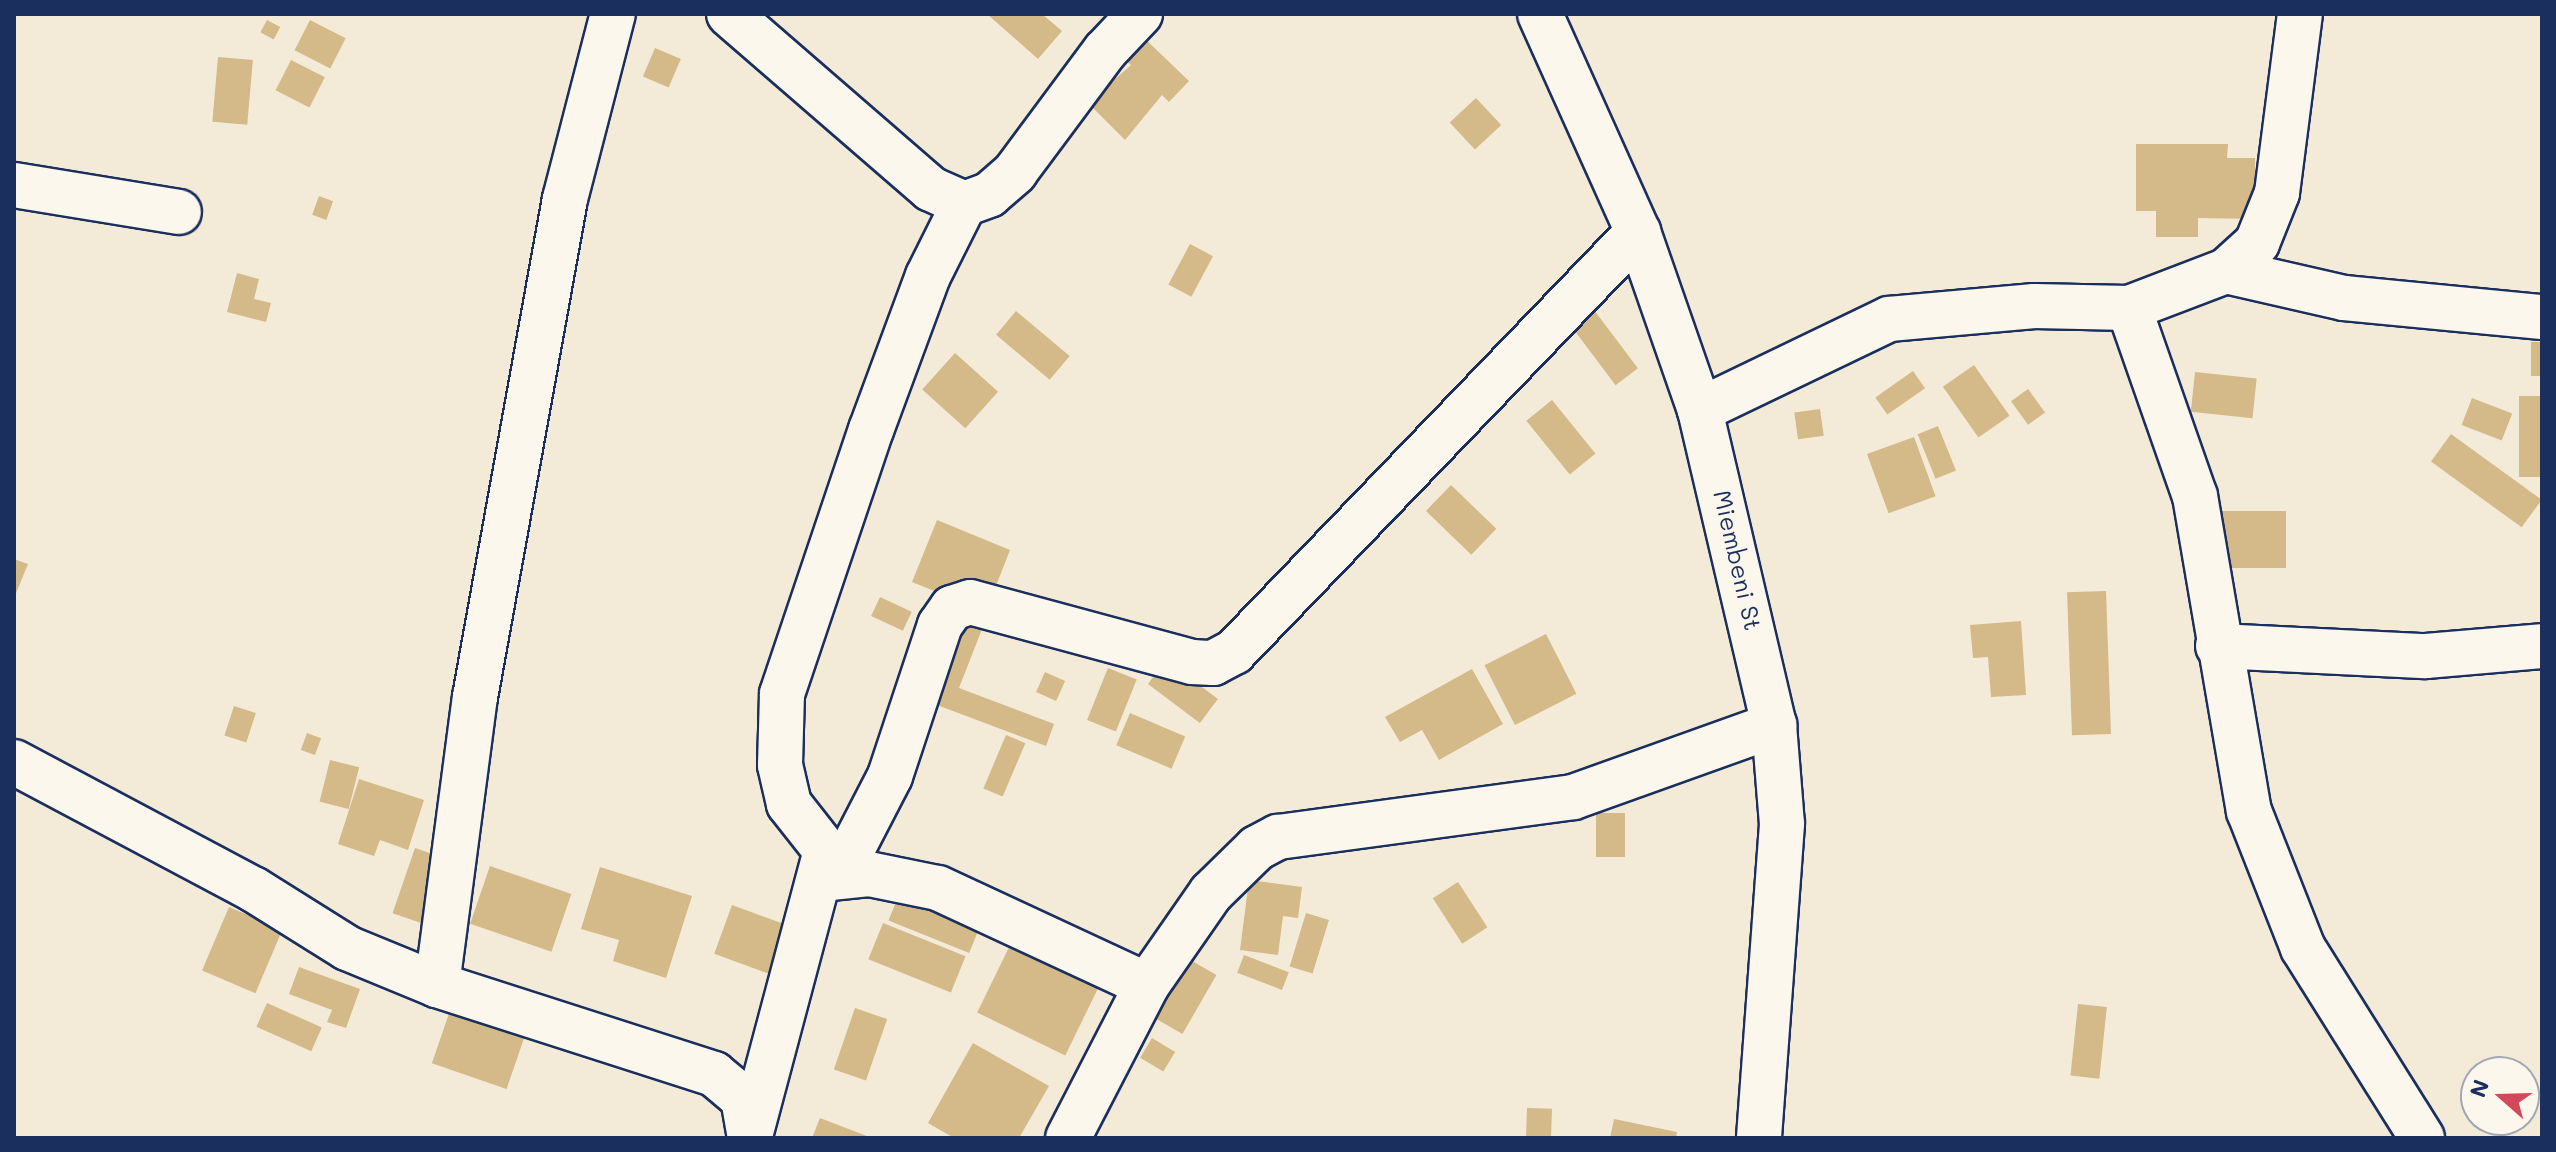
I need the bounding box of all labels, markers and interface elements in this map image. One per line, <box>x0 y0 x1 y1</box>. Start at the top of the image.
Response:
street label: Miembeni St <box>1708 487 1768 633</box>
north arrow <box>2460 1056 2540 1136</box>
text: N <box>2462 1076 2495 1101</box>

